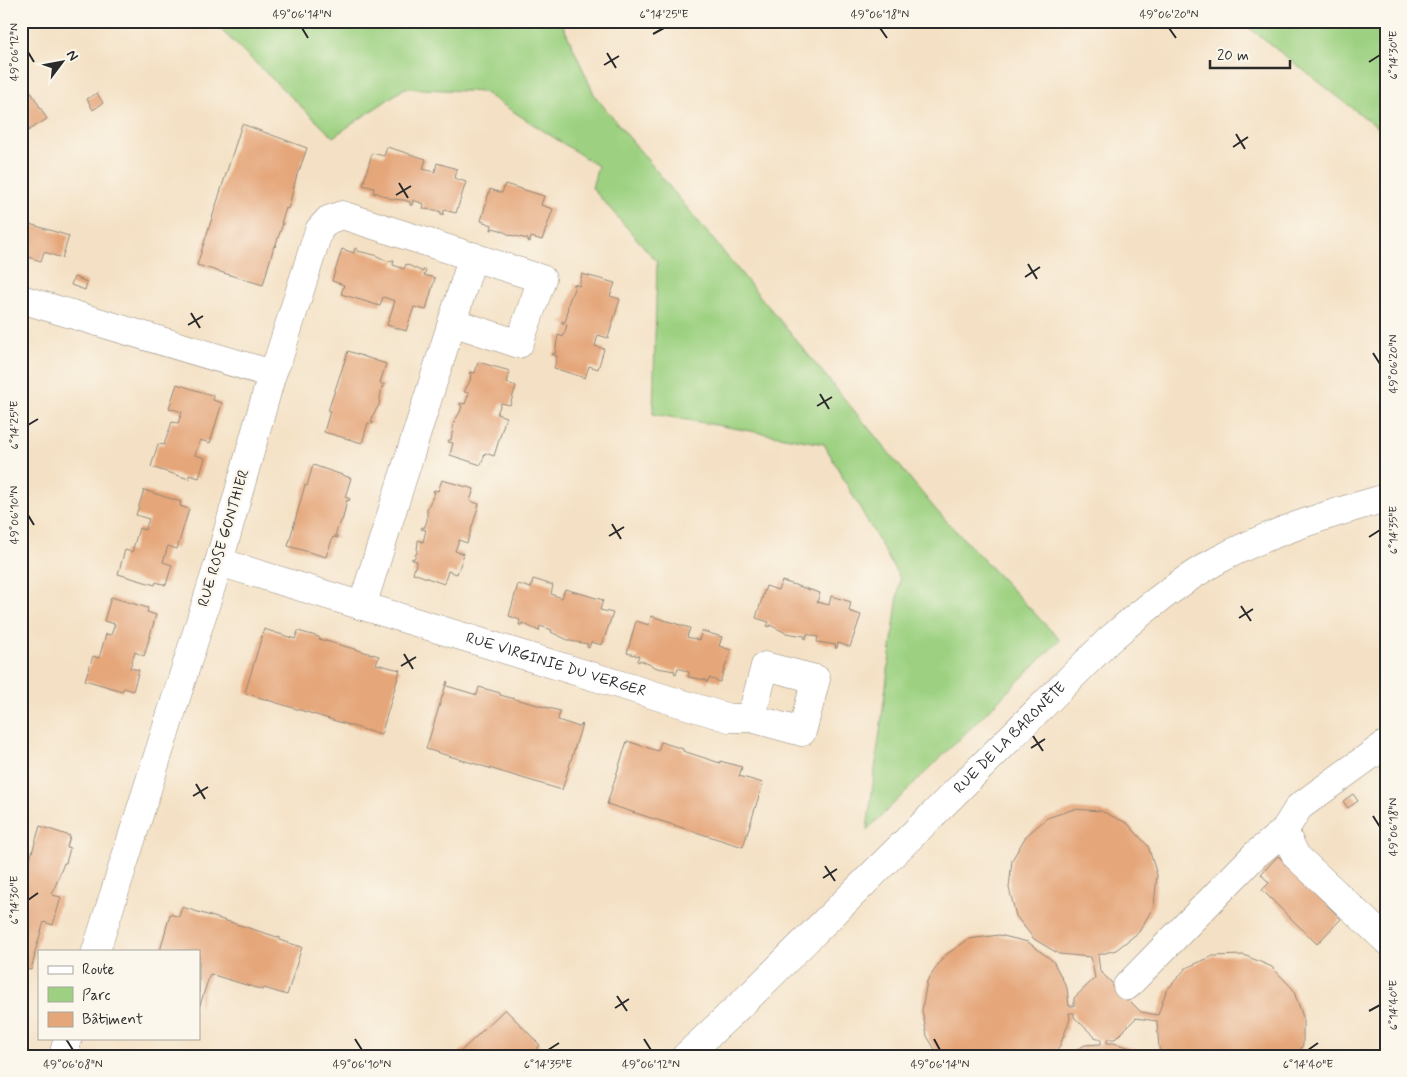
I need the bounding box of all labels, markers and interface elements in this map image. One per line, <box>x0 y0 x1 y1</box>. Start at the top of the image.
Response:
text: 49°06'14"N <box>272 7 332 23</box>
text: 6°14'25"E <box>639 7 689 23</box>
text: 49°06'18"N <box>851 7 909 23</box>
text: 49°06'20"N <box>1139 7 1199 23</box>
text: 49°06'12"N <box>7 23 23 81</box>
text: 6°14'30"E <box>1386 30 1402 80</box>
north arrow <box>38 38 88 88</box>
scale bar <box>1210 38 1290 70</box>
text: 20 m <box>1217 46 1249 66</box>
text: N <box>62 47 82 64</box>
text: 49°06'20"N <box>1386 334 1402 394</box>
text: 6°14'25"E <box>7 400 23 450</box>
street label: RUE ROSE GONTHIER <box>194 467 255 609</box>
text: 49°06'10"N <box>7 486 23 544</box>
text: 6°14'35"E <box>1386 506 1402 554</box>
street label: RUE VIRGINIE DU VERGER <box>463 628 648 702</box>
street label: RUE DE LA BARONÈTE <box>950 678 1071 798</box>
text: 49°06'18"N <box>1386 798 1402 856</box>
text: 6°14'30"E <box>7 875 23 925</box>
legend <box>38 950 200 1040</box>
text: Route <box>82 960 115 980</box>
text: 6°14'40"E <box>1386 980 1402 1030</box>
text: Parc <box>82 986 110 1006</box>
text: Bâtiment <box>82 1010 143 1030</box>
text: 49°06'08"N <box>43 1057 103 1073</box>
text: 49°06'10"N <box>333 1057 391 1073</box>
text: 6°14'35"E <box>524 1057 572 1073</box>
text: 49°06'12"N <box>622 1057 680 1073</box>
text: 49°06'14"N <box>910 1057 970 1073</box>
text: 6°14'40"E <box>1283 1057 1333 1073</box>

